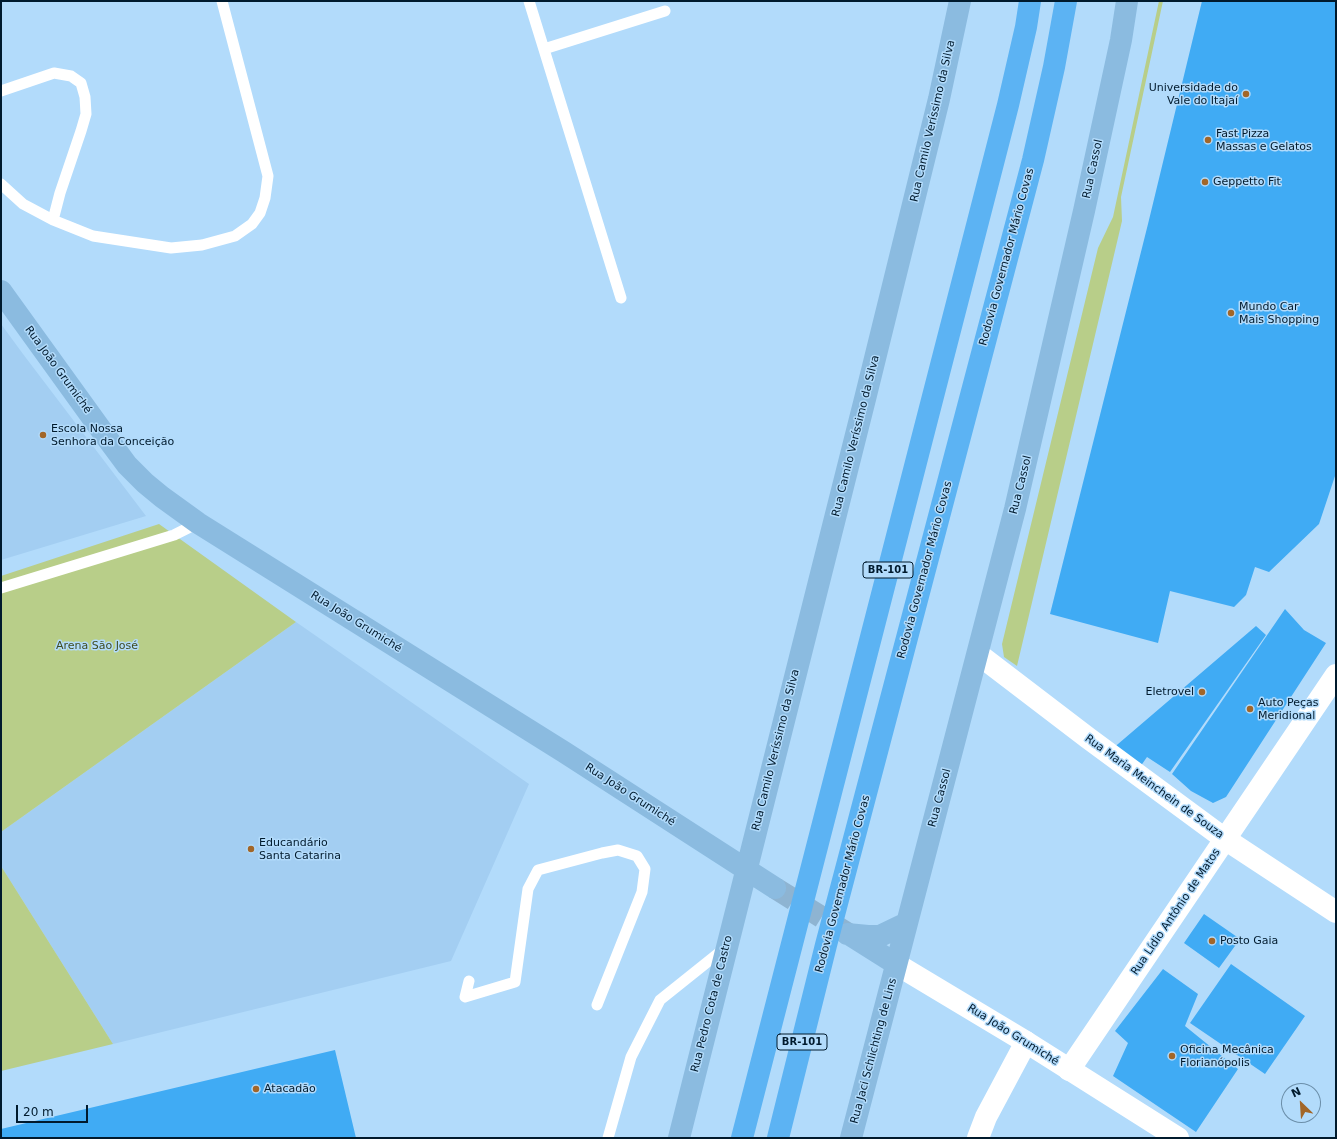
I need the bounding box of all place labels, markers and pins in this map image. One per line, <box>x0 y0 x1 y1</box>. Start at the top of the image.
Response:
place label: Universidade do Vale do Itajaí <box>1149 81 1238 107</box>
marker: Universidade do Vale do Itajaí <box>1241 89 1251 99</box>
place label: Fast Pizza Massas e Gelatos <box>1216 127 1312 153</box>
marker: Fast Pizza Massas e Gelatos <box>1203 135 1213 145</box>
place label: Geppetto Fit <box>1213 175 1281 189</box>
marker: Geppetto Fit <box>1200 177 1210 187</box>
place label: Mundo Car Mais Shopping <box>1239 300 1319 326</box>
marker: Mundo Car Mais Shopping <box>1226 308 1236 318</box>
place label: Escola Nossa Senhora da Conceição <box>51 422 174 448</box>
marker: Escola Nossa Senhora da Conceição <box>38 430 48 440</box>
place label: Eletrovel <box>1146 685 1194 699</box>
marker: Eletrovel <box>1197 687 1207 697</box>
place label: Auto Peças Meridional <box>1258 696 1319 722</box>
marker: Auto Peças Meridional <box>1245 704 1255 714</box>
place label: Educandário Santa Catarina <box>259 836 341 862</box>
marker: Educandário Santa Catarina <box>246 844 256 854</box>
place label: Posto Gaia <box>1220 934 1278 948</box>
marker: Posto Gaia <box>1207 936 1217 946</box>
place label: Oficina Mecânica Florianópolis <box>1180 1043 1274 1069</box>
marker: Oficina Mecânica Florianópolis <box>1167 1051 1177 1061</box>
place label: Atacadão <box>264 1082 316 1096</box>
marker: Atacadão <box>251 1084 261 1094</box>

